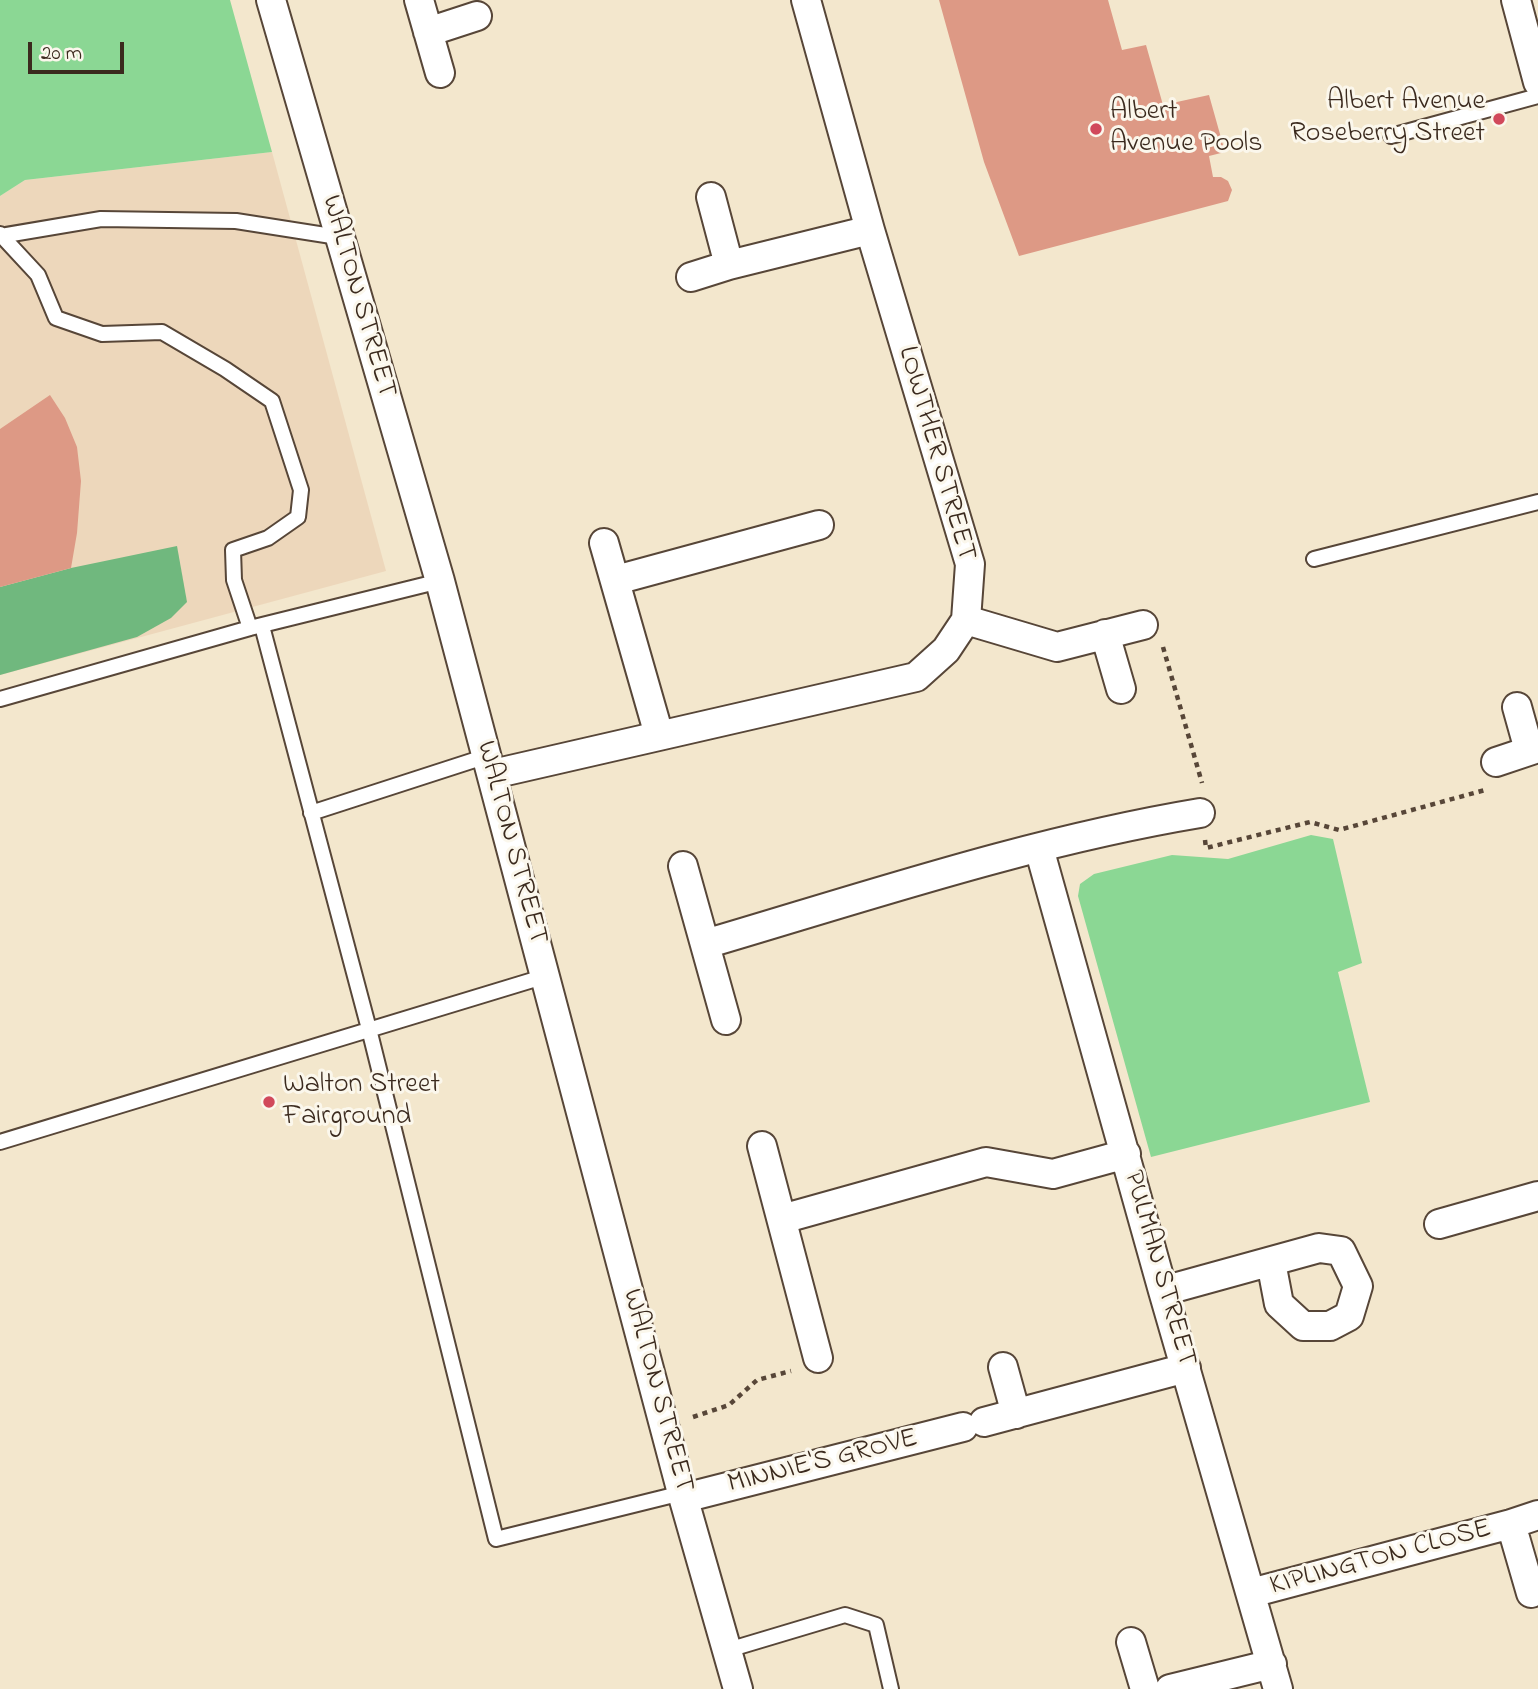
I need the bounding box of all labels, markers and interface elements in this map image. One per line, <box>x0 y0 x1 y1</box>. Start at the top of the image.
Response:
scale bar <box>32 28 128 72</box>
text: 20 m <box>41 39 82 69</box>
place label: Albert Avenue Roseberry Street <box>1290 86 1485 152</box>
place label: Albert Avenue Pools <box>1110 96 1262 162</box>
marker: Albert Avenue Roseberry Street <box>1491 111 1507 127</box>
marker: Albert Avenue Pools <box>1088 121 1104 137</box>
street label: WALTON STREET <box>312 192 402 402</box>
street label: LOWTHER STREET <box>888 343 982 565</box>
street label: WALTON STREET <box>467 738 553 948</box>
place label: Walton Street Fairground <box>283 1069 440 1135</box>
marker: Walton Street Fairground <box>261 1094 277 1110</box>
street label: PULMAN STREET <box>1114 1167 1202 1371</box>
street label: WALTON STREET <box>613 1286 699 1496</box>
street label: MINNIE'S GROVE <box>724 1423 922 1503</box>
street label: KIPLINGTON CLOSE <box>1267 1513 1495 1605</box>

